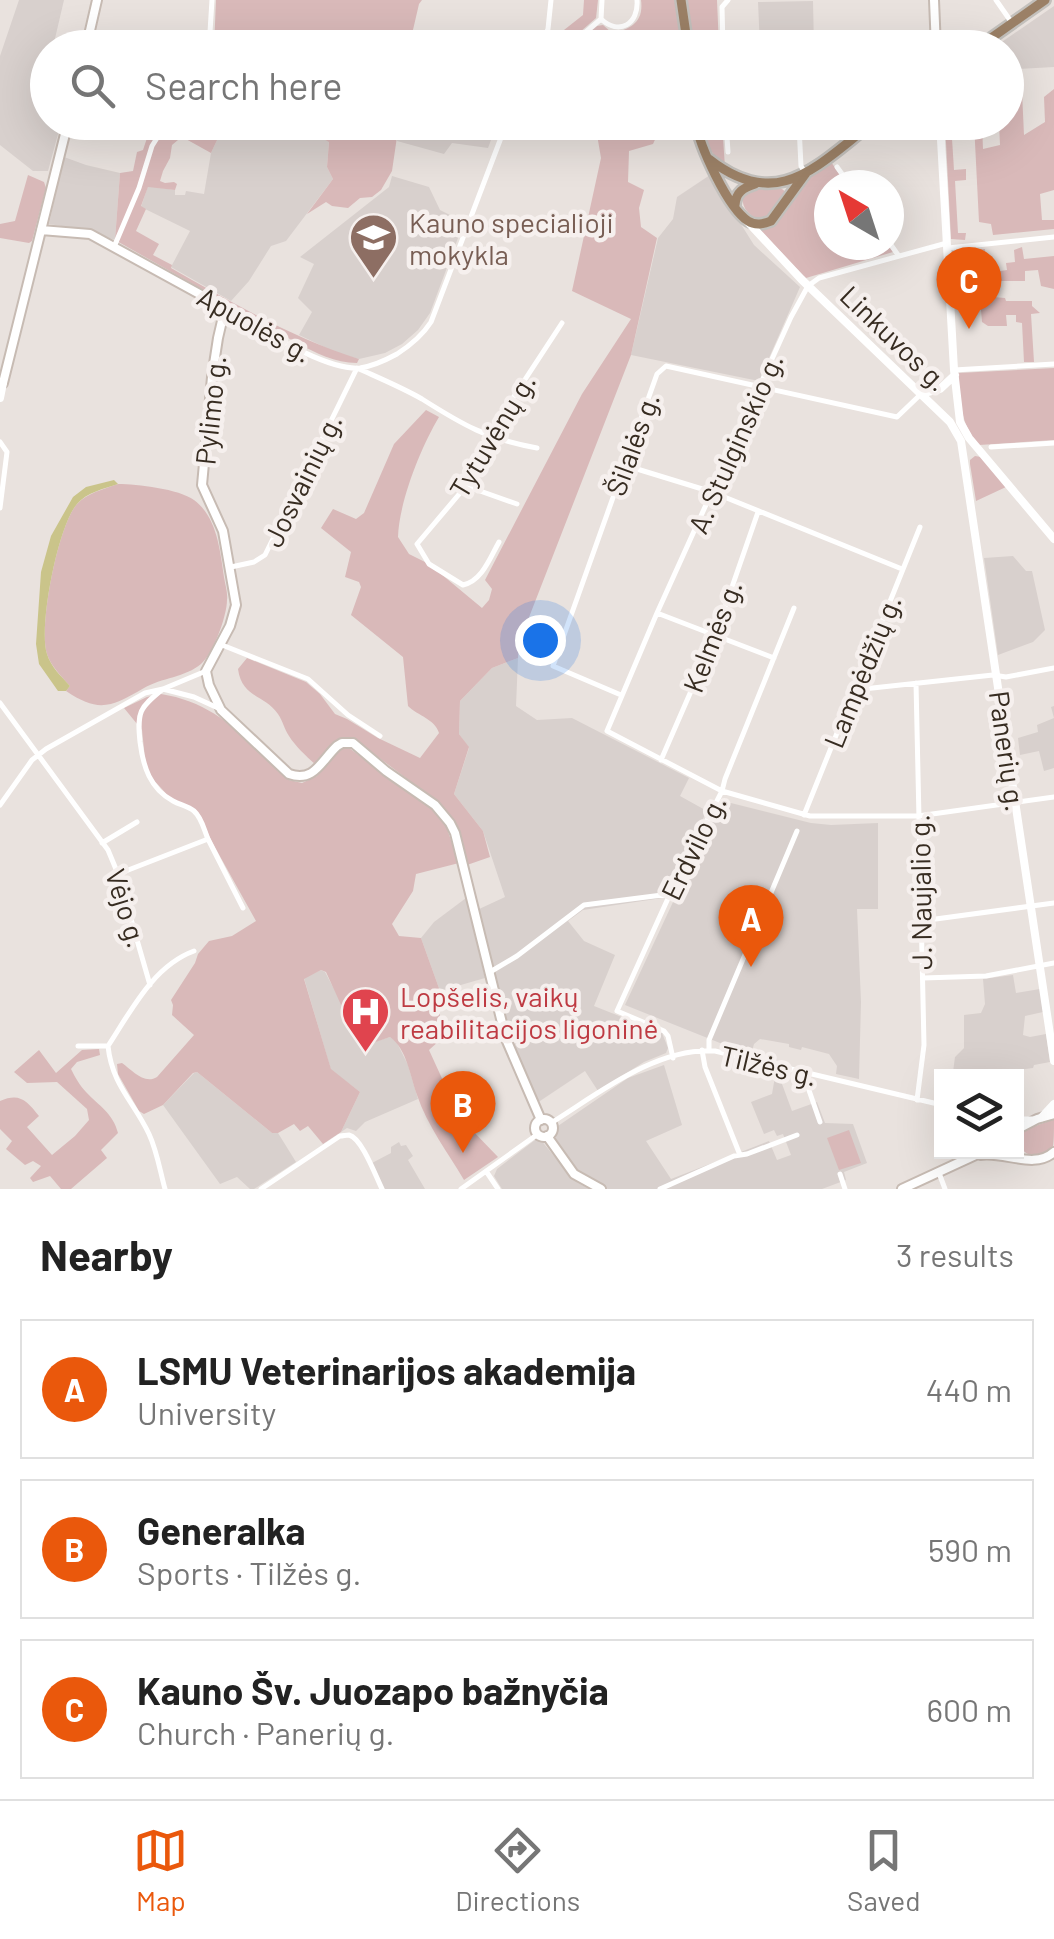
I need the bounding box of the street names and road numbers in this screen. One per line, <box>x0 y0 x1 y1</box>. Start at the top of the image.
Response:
street label: Linkuvos g. <box>834 278 956 398</box>
street label: Apuolės g. <box>192 279 318 369</box>
street label: A. Stulginskio g. <box>680 348 790 538</box>
street label: Pylimo g. <box>187 354 233 466</box>
street label: Tytuvėnų g. <box>442 367 542 503</box>
street label: Šilalės g. <box>598 388 666 500</box>
street label: Josvainių g. <box>255 408 349 552</box>
street label: Kelmės g. <box>675 575 749 697</box>
street label: Lampėdžių g. <box>816 590 908 752</box>
street label: Panerių g. <box>983 689 1033 813</box>
street label: Erdvilo g. <box>653 789 733 905</box>
street label: J. Naujalio g. <box>902 814 938 970</box>
street label: Vėjo g. <box>99 865 155 951</box>
street label: Tilžės g. <box>717 1037 821 1093</box>

